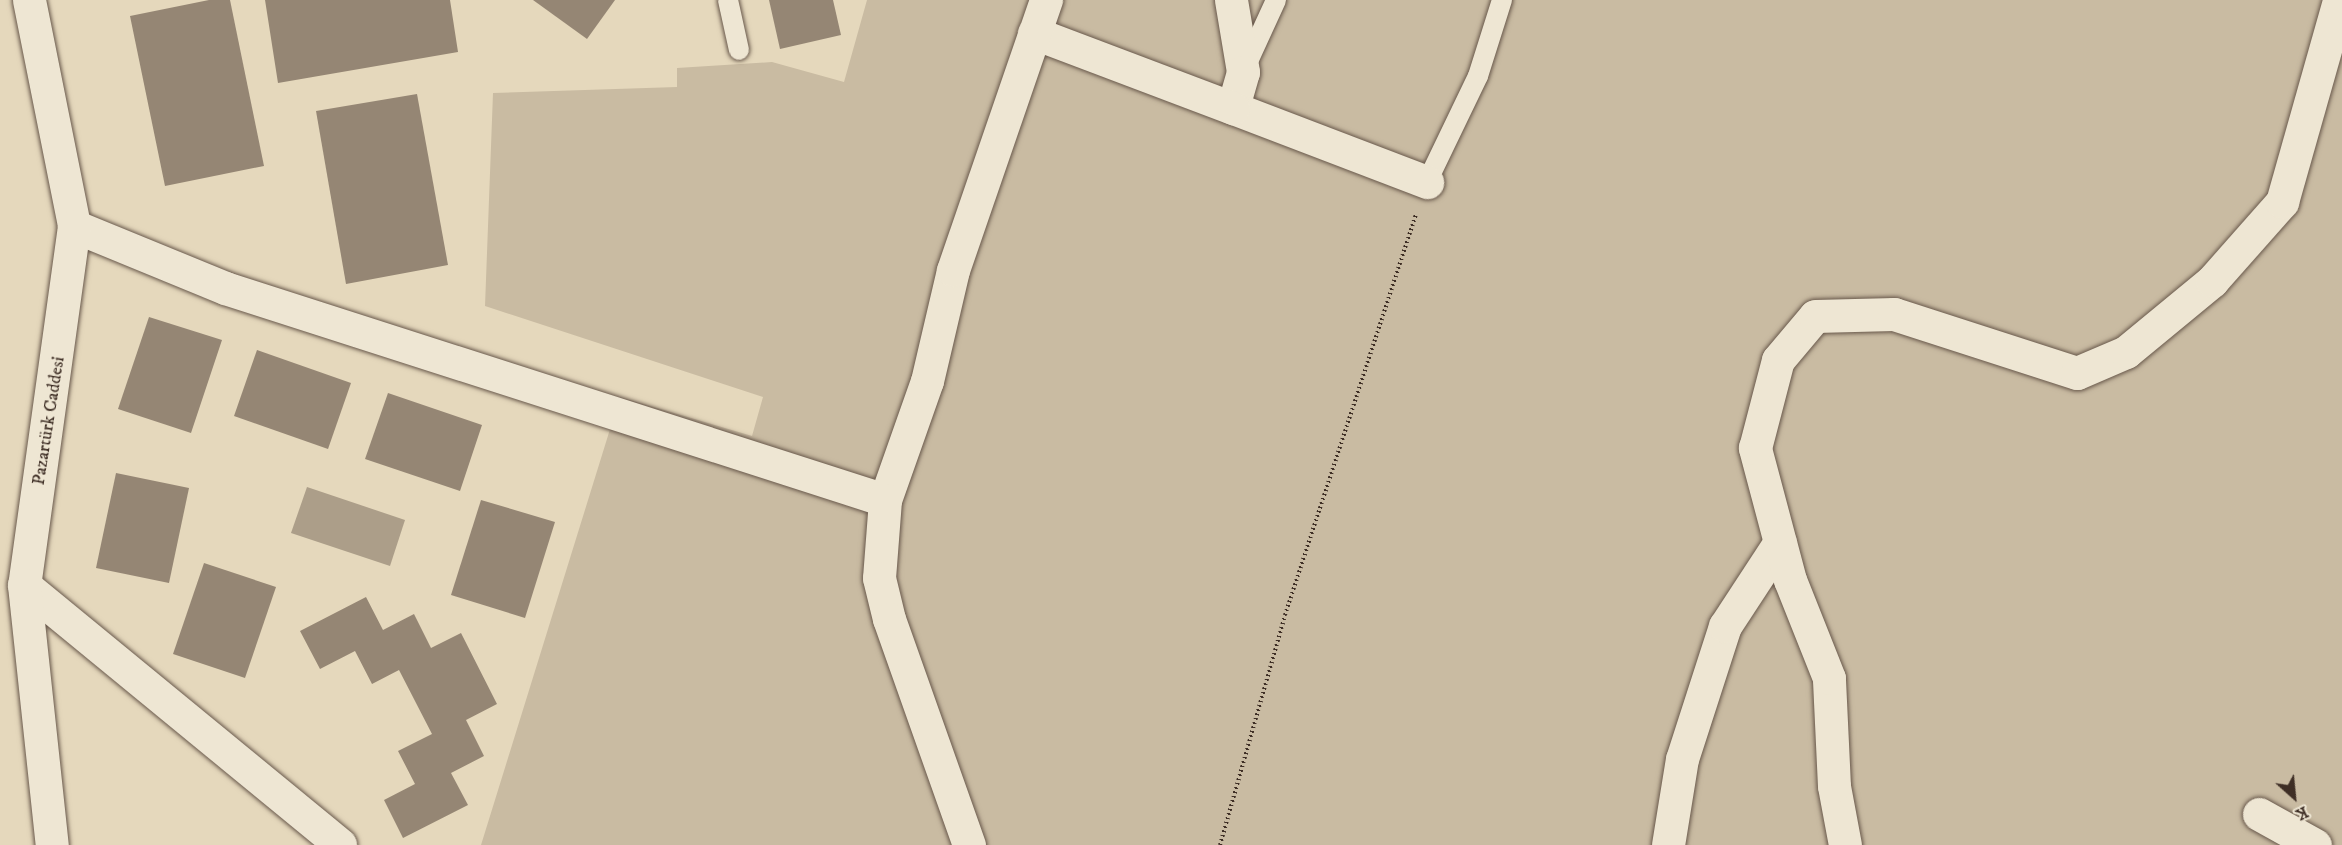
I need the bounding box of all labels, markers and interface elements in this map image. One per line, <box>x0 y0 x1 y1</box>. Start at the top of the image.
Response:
street label: Pazartürk Caddesi <box>28 355 70 487</box>
north arrow <box>2264 767 2324 827</box>
text: K <box>2293 802 2312 825</box>

